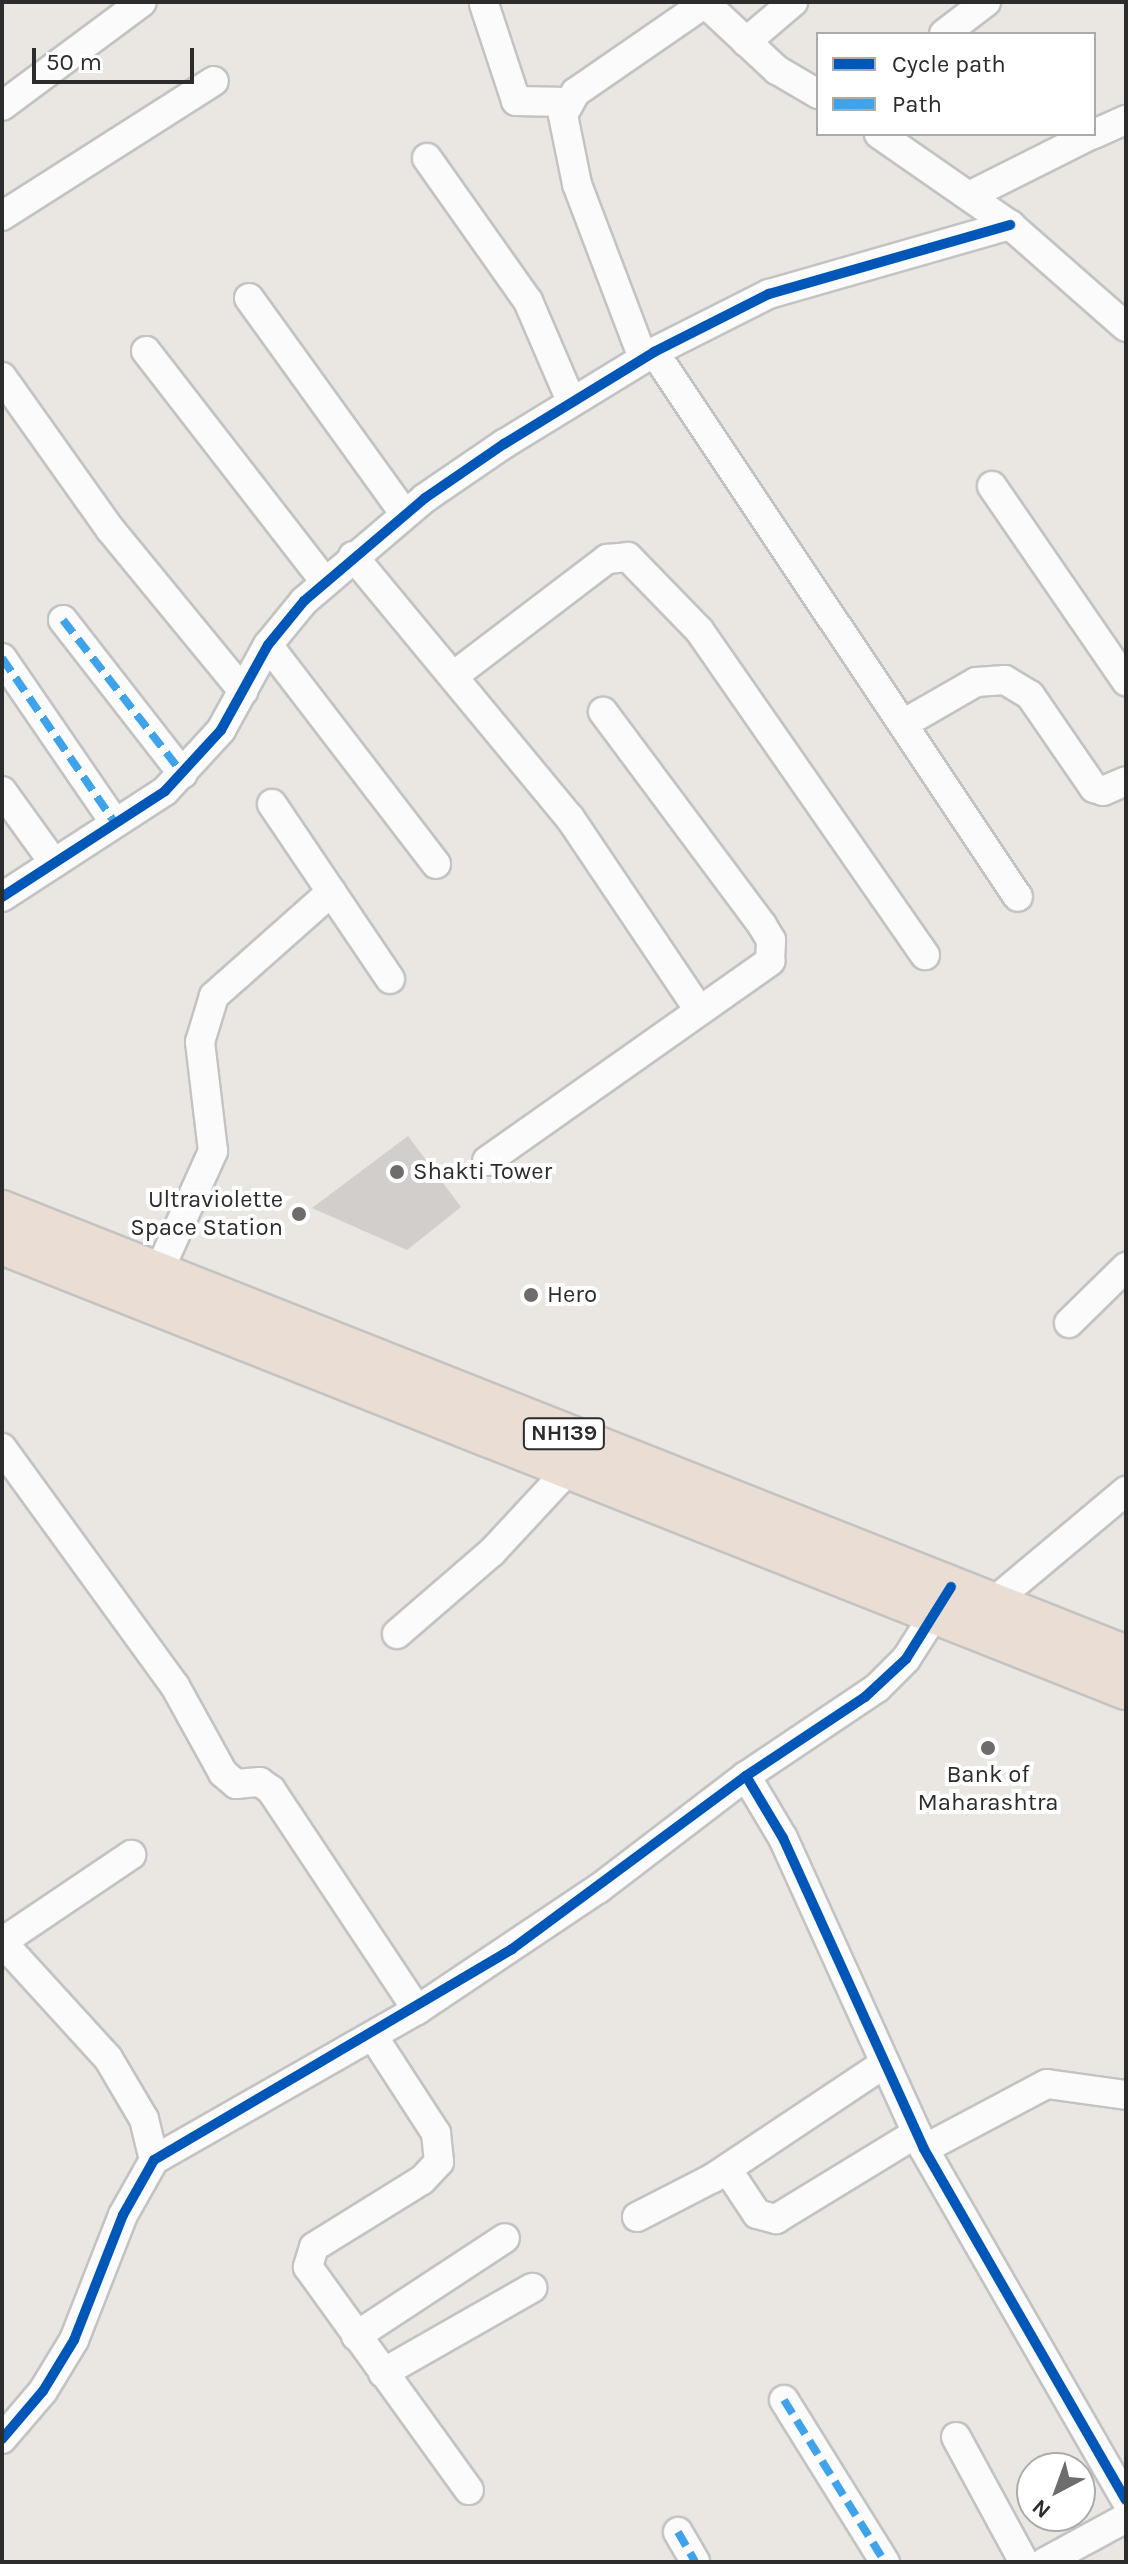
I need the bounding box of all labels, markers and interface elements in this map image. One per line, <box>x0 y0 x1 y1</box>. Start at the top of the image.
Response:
scale bar <box>36 32 198 82</box>
legend <box>816 32 1096 136</box>
text: 50 m <box>46 48 102 76</box>
text: Cycle path <box>892 50 1006 78</box>
text: Path <box>892 90 942 118</box>
place label: Shakti Tower <box>413 1158 552 1186</box>
marker: Shakti Tower <box>388 1163 406 1181</box>
place label: Ultraviolette Space Station <box>130 1186 283 1242</box>
marker: Ultraviolette Space Station <box>290 1205 308 1223</box>
place label: Hero <box>547 1281 597 1309</box>
marker: Hero <box>522 1286 540 1304</box>
road number: NH139 <box>522 1416 606 1452</box>
marker: Bank of Maharashtra <box>979 1739 997 1757</box>
place label: Bank of Maharashtra <box>917 1761 1059 1817</box>
north arrow <box>1016 2452 1096 2532</box>
text: N <box>1027 2494 1056 2524</box>

